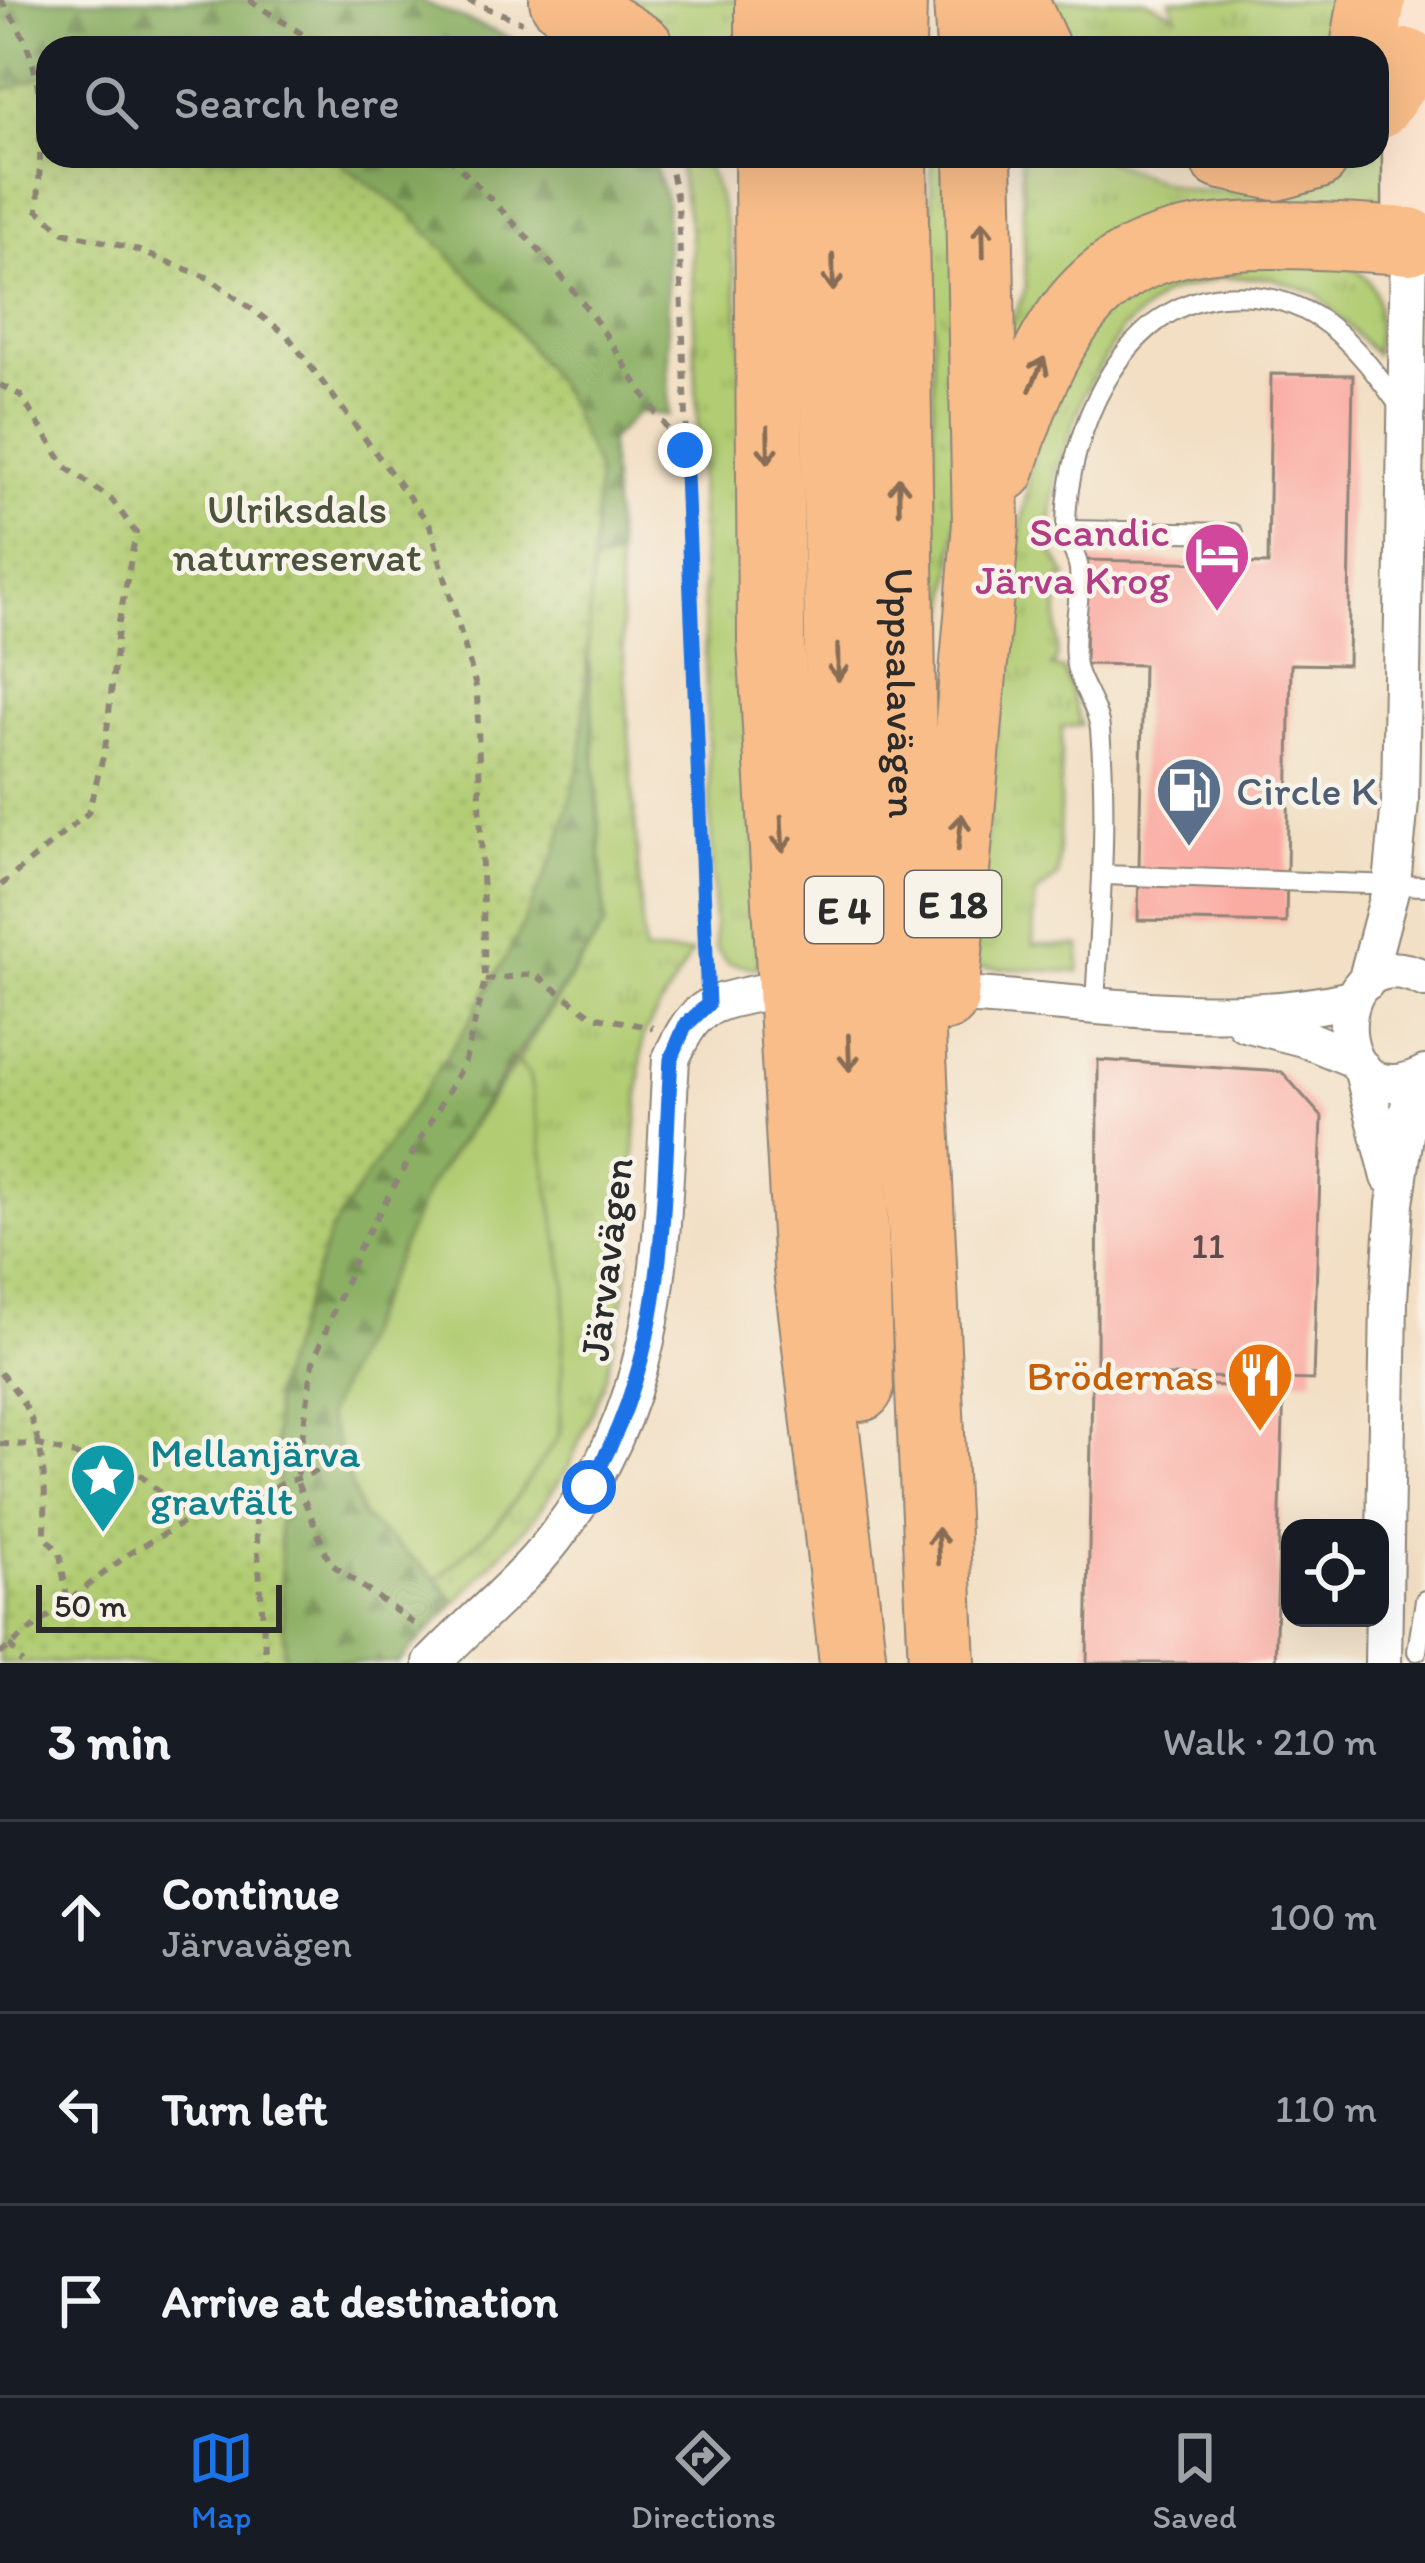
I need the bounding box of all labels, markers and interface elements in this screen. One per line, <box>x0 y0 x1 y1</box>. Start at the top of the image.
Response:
search box <box>36 36 1389 168</box>
icon: search <box>78 69 144 135</box>
text: Search here <box>174 75 400 129</box>
one-way arrow <box>971 220 994 259</box>
one-way arrow <box>822 253 845 292</box>
one-way arrow <box>1027 357 1049 393</box>
route end <box>658 423 712 477</box>
one-way arrow <box>757 425 780 464</box>
one-way arrow <box>887 476 910 515</box>
park label: Ulriksdals naturreservat <box>172 483 422 582</box>
place label: Scandic Järva Krog <box>975 506 1170 605</box>
hotel icon: Scandic Järva Krog <box>1182 520 1252 614</box>
street label: Uppsalavägen <box>875 567 929 819</box>
one-way arrow <box>827 643 849 682</box>
fuel station icon: Circle K <box>1154 755 1224 849</box>
place label: Circle K <box>1236 765 1378 816</box>
one-way arrow <box>949 813 972 852</box>
one-way arrow <box>771 814 794 853</box>
road number: E 18 <box>905 871 1001 937</box>
road number: E 4 <box>805 877 883 943</box>
one-way arrow <box>838 1033 861 1072</box>
street label: Järvavägen <box>568 1154 644 1364</box>
house number: 11 <box>1191 1224 1225 1267</box>
restaurant icon: Brödernas <box>1225 1340 1295 1434</box>
place label: Brödernas <box>1026 1350 1214 1401</box>
place label: Mellanjärva gravfält <box>150 1427 361 1526</box>
place icon: Mellanjärva gravfält <box>68 1441 138 1535</box>
route start <box>562 1460 616 1514</box>
map controls <box>1281 1519 1389 1627</box>
button: locate <box>1281 1519 1389 1627</box>
one-way arrow <box>926 1527 949 1566</box>
scale bar <box>36 1579 282 1632</box>
text: 50 m <box>54 1586 127 1625</box>
text: 3 min <box>48 1711 170 1772</box>
text: Walk · 210 m <box>1163 1718 1377 1765</box>
text: Continue <box>162 1866 340 1920</box>
icon: ahead <box>48 1884 114 1950</box>
text: 100 m <box>1269 1893 1377 1940</box>
text: Järvavägen <box>162 1920 352 1967</box>
icon: left <box>48 2076 114 2142</box>
text: Turn left <box>162 2082 328 2136</box>
text: 110 m <box>1275 2085 1377 2132</box>
icon: arrive <box>48 2268 114 2334</box>
text: Arrive at destination <box>162 2274 558 2328</box>
tab: Map <box>188 2425 254 2536</box>
tab: Directions <box>631 2425 776 2536</box>
tab: Saved <box>1153 2425 1237 2536</box>

